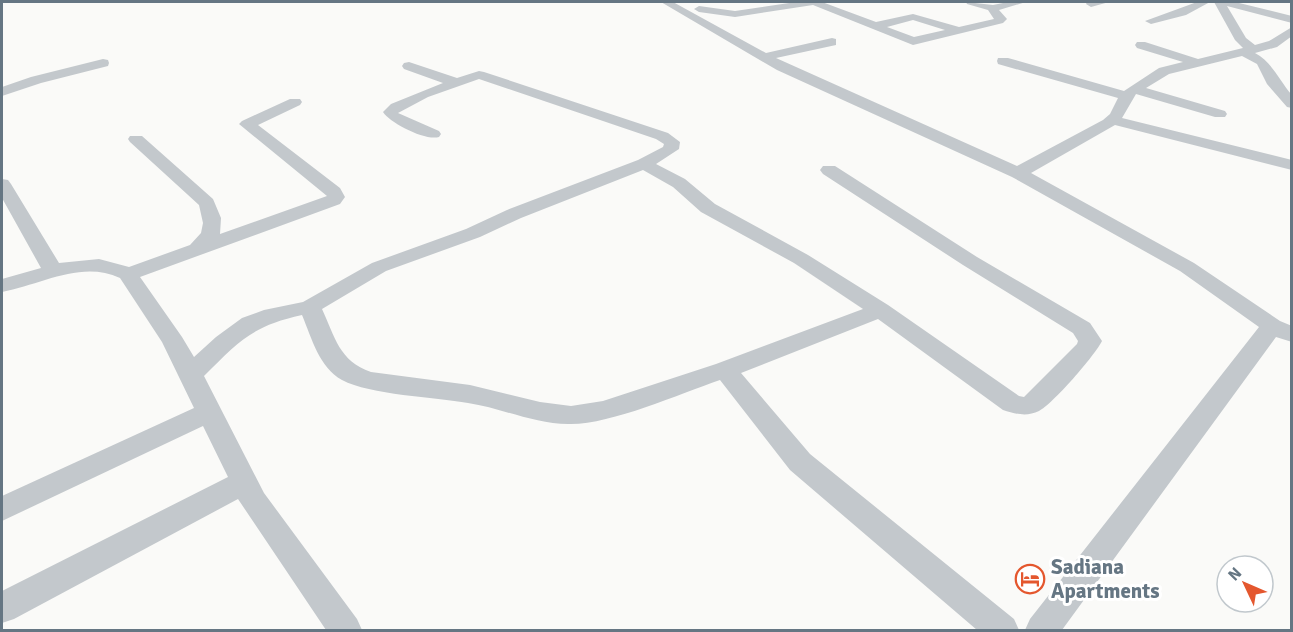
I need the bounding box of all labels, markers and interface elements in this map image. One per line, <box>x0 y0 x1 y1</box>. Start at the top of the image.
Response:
place label: Sadiana Apartments <box>1051 554 1160 604</box>
north arrow <box>1215 554 1275 614</box>
hotel icon: Sadiana Apartments <box>1014 563 1046 595</box>
text: N <box>1224 563 1246 585</box>

